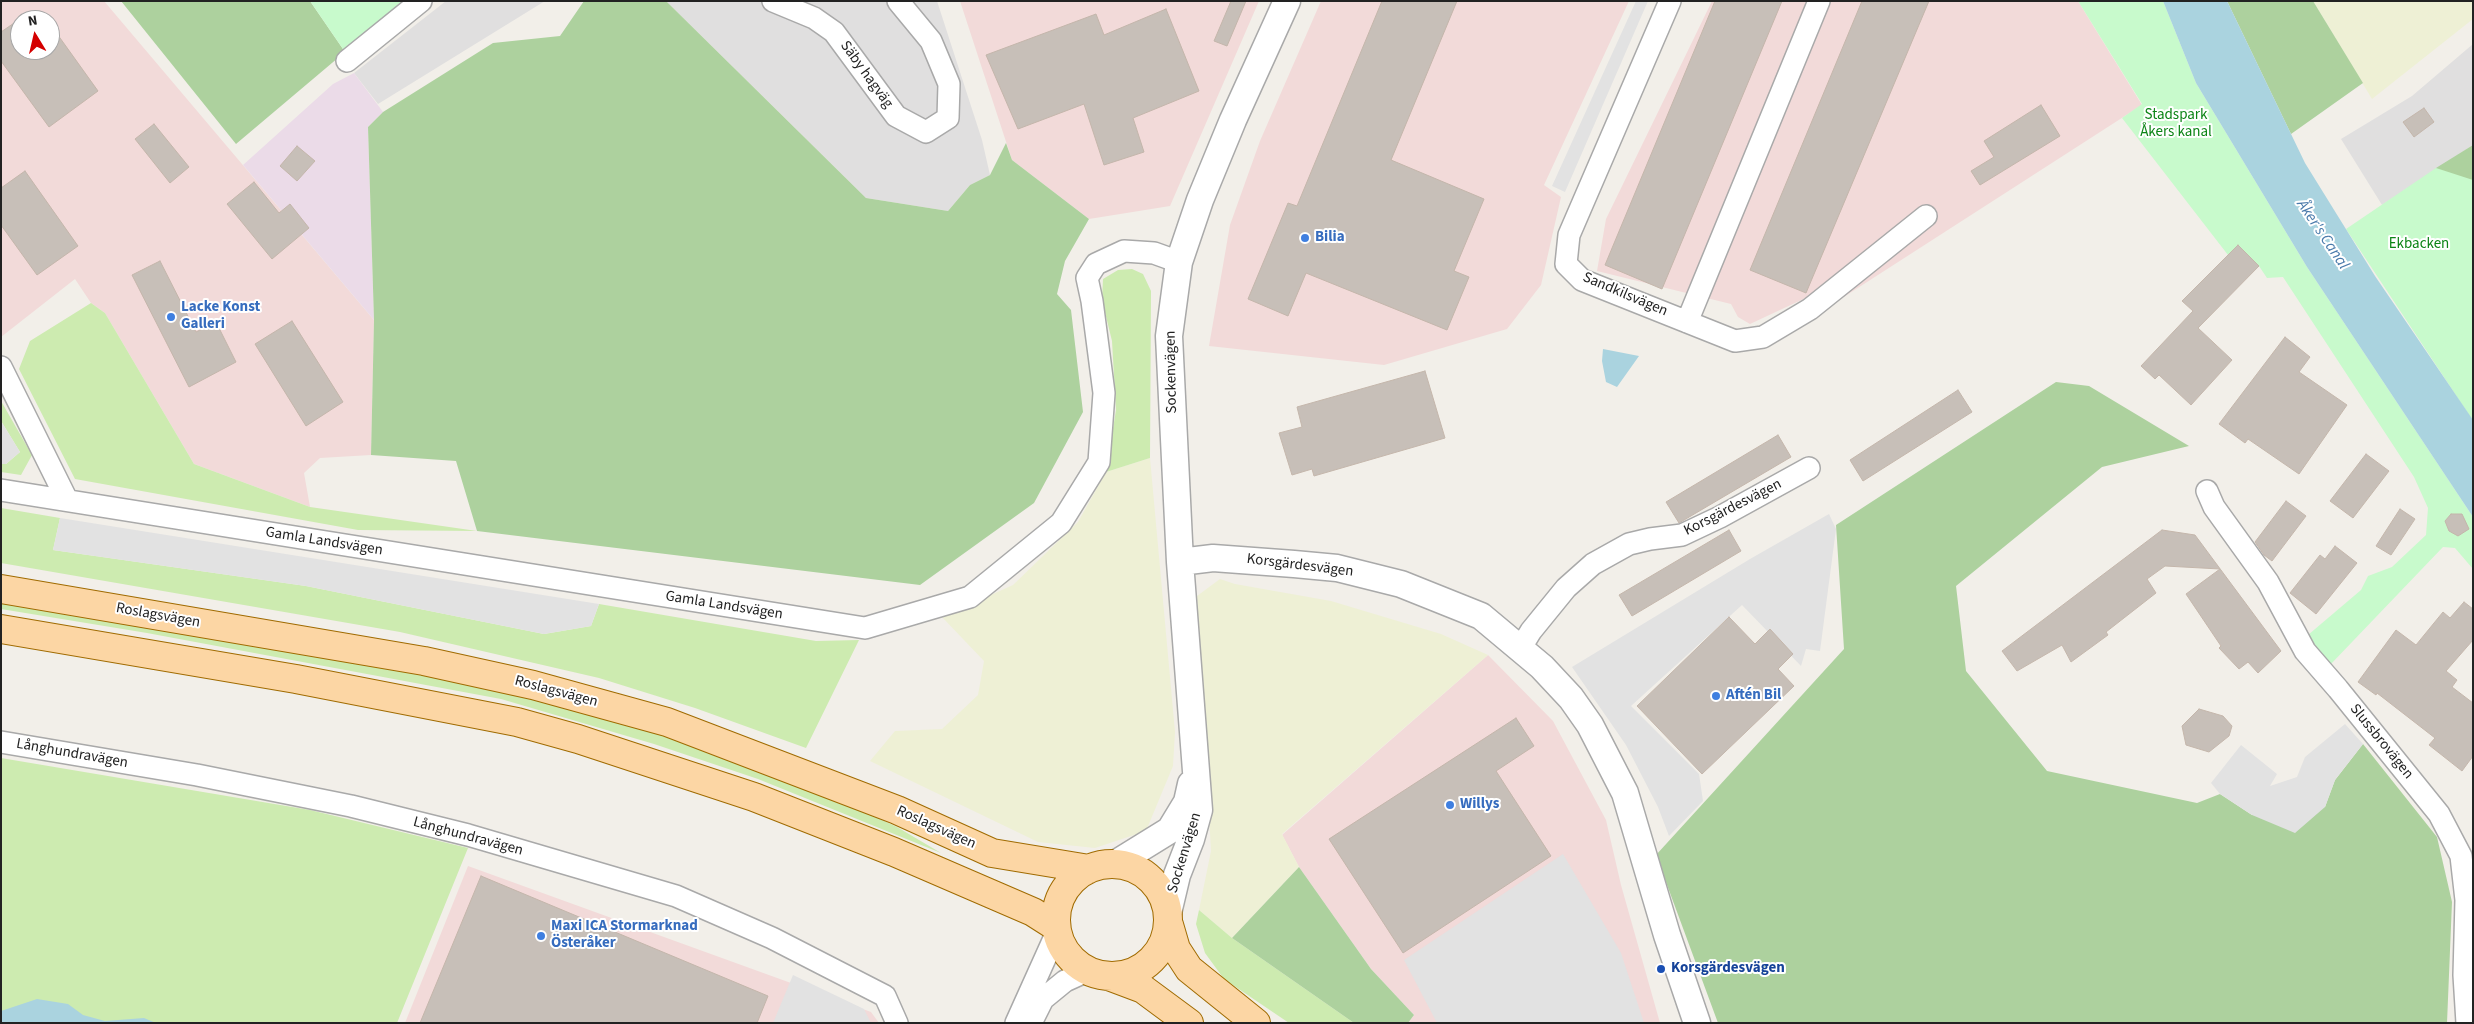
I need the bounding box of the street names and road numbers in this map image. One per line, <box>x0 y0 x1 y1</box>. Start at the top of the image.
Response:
street label: Säby hagväg <box>836 38 896 112</box>
street label: Sandkilsvägen <box>1580 269 1670 321</box>
street label: Sockenvägen <box>1162 330 1182 414</box>
street label: Korsgärdesvägen <box>1681 476 1785 540</box>
street label: Gamla Landsvägen <box>264 524 384 560</box>
street label: Korsgärdesvägen <box>1246 551 1354 581</box>
street label: Gamla Landsvägen <box>664 588 784 624</box>
street label: Roslagsvägen <box>114 600 202 632</box>
street label: Roslagsvägen <box>512 672 600 712</box>
street label: Slussbrovägen <box>2345 701 2417 783</box>
street label: Långhundravägen <box>15 735 129 773</box>
street label: Roslagsvägen <box>893 802 979 854</box>
street label: Sockenvägen <box>1164 811 1206 895</box>
street label: Långhundravägen <box>411 814 525 860</box>

